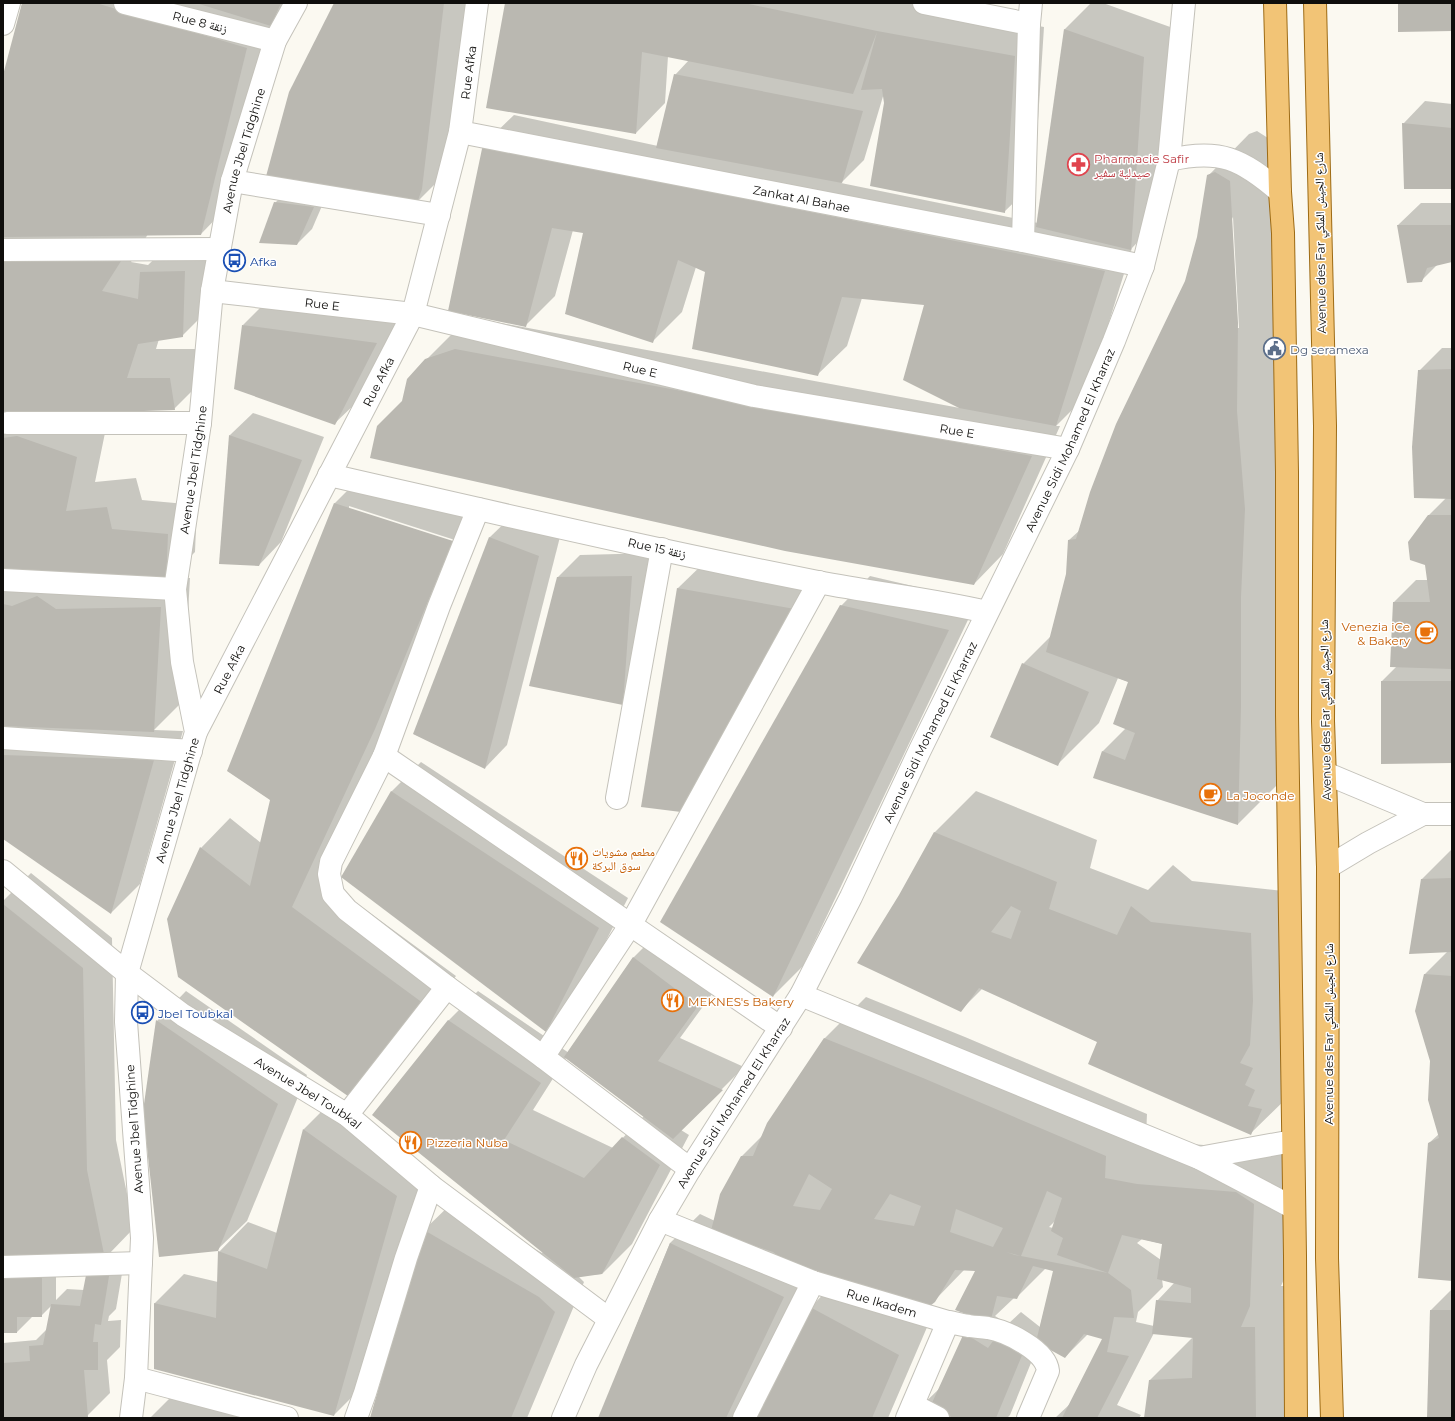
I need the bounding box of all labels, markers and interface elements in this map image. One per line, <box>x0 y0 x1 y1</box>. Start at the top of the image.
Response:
street label: Rue 8 زنقة <box>171 8 229 36</box>
street label: Rue Afka <box>457 45 479 100</box>
street label: Avenue Jbel Tidghine <box>219 86 268 214</box>
place label: Pharmacie Safir صيدلية سفير <box>1093 151 1189 180</box>
pharmacy icon: Pharmacie Safir صيدلية سفير <box>1065 152 1091 178</box>
street label: Avenue des Far شارع الجيش الملكي <box>1311 152 1332 334</box>
street label: Zankat Al Bahae <box>752 181 852 215</box>
bus stop icon: Afka <box>221 248 247 274</box>
place label: Afka <box>250 254 277 269</box>
street label: Rue E <box>304 294 341 313</box>
public building icon: Dg seramexa <box>1261 336 1287 362</box>
place label: Dg seramexa <box>1290 342 1369 357</box>
street label: Avenue Sidi Mohamed El Kharraz <box>1021 346 1118 534</box>
street label: Rue Afka <box>359 354 397 409</box>
street label: Rue E <box>621 357 659 380</box>
street label: Avenue Jbel Tidghine <box>176 405 209 535</box>
street label: Rue E <box>938 420 976 441</box>
street label: Rue 15 زنقة <box>626 534 688 562</box>
street label: Avenue des Far شارع الجيش الملكي <box>1316 619 1337 801</box>
place label: Venezia iCe & Bakery <box>1341 619 1410 648</box>
cafe icon: Venezia iCe & Bakery <box>1413 620 1439 646</box>
street label: Avenue Sidi Mohamed El Kharraz <box>879 639 980 825</box>
street label: Rue Afka <box>210 642 248 696</box>
street label: Avenue Jbel Tidghine <box>151 736 202 864</box>
cafe icon: La Joconde <box>1197 782 1223 808</box>
place label: La Joconde <box>1226 788 1295 803</box>
place label: مطعم مشويات سوق البركة <box>592 844 655 873</box>
restaurant icon: مطعم مشويات سوق البركة <box>564 845 590 871</box>
street label: Avenue des Far شارع الجيش الملكي <box>1321 943 1339 1125</box>
restaurant icon: MEKNES's Bakery <box>659 988 685 1014</box>
place label: MEKNES's Bakery <box>688 994 794 1009</box>
bus stop icon: Jbel Toubkal <box>129 1000 155 1026</box>
place label: Jbel Toubkal <box>157 1006 233 1021</box>
street label: Avenue Sidi Mohamed El Kharraz <box>673 1014 793 1191</box>
street label: Avenue Jbel Toubkal <box>252 1053 365 1132</box>
street label: Avenue Jbel Tidghine <box>122 1064 146 1194</box>
restaurant icon: Pizzeria Nuba <box>398 1129 424 1155</box>
place label: Pizzeria Nuba <box>426 1135 508 1150</box>
street label: Rue Ikadem <box>845 1285 919 1320</box>

